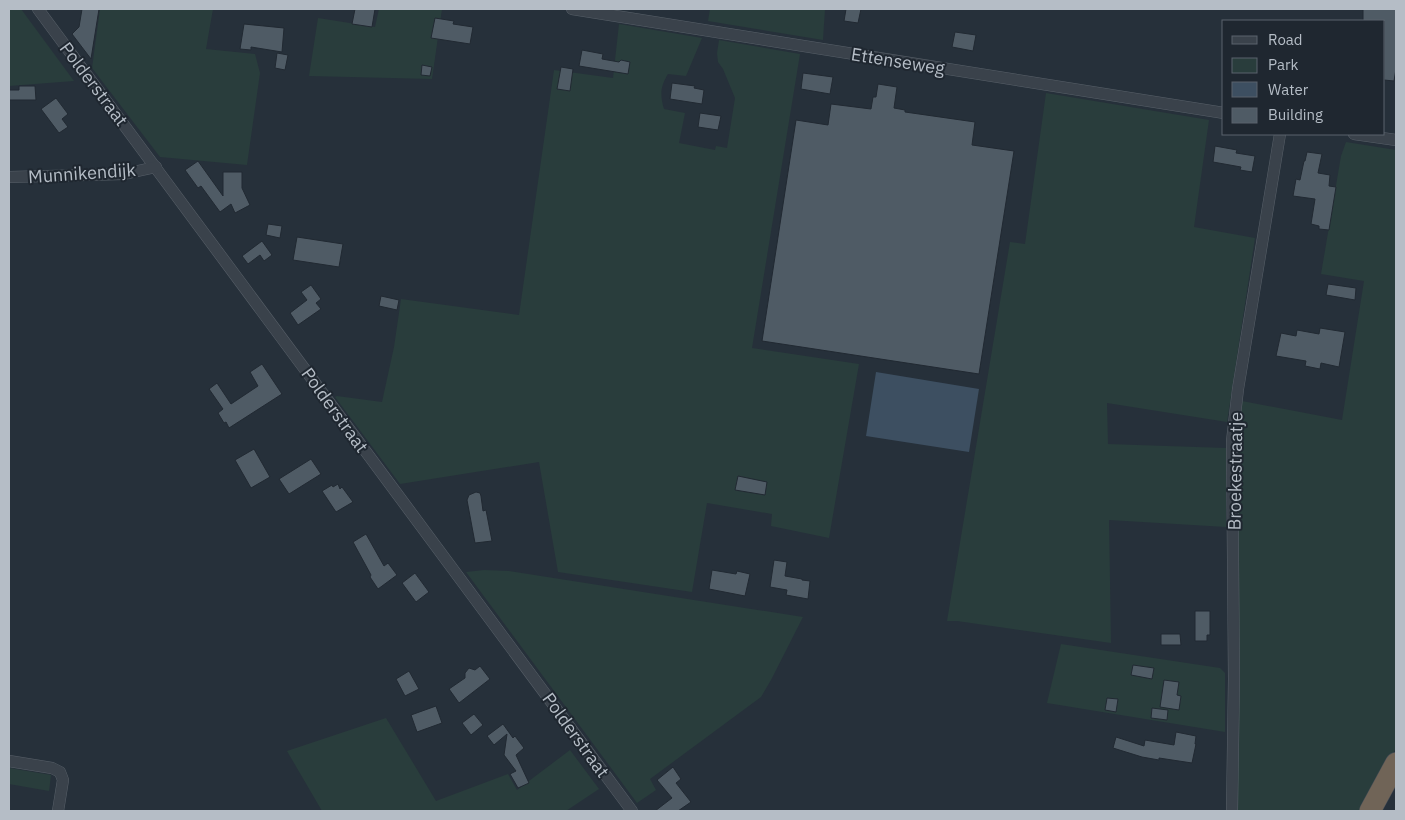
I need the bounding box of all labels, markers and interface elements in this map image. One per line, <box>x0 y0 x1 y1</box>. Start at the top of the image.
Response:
legend <box>1222 20 1385 135</box>
text: Road <box>1268 30 1303 49</box>
street label: Polderstraat <box>55 37 133 131</box>
street label: Ettenseweg <box>849 42 947 80</box>
text: Park <box>1268 55 1298 74</box>
text: Water <box>1268 80 1309 99</box>
text: Building <box>1268 105 1323 124</box>
street label: Munnikendijk <box>27 158 137 188</box>
street label: Polderstraat <box>296 363 374 457</box>
street label: Broekestraatje <box>1222 411 1248 531</box>
street label: Polderstraat <box>537 688 615 782</box>

